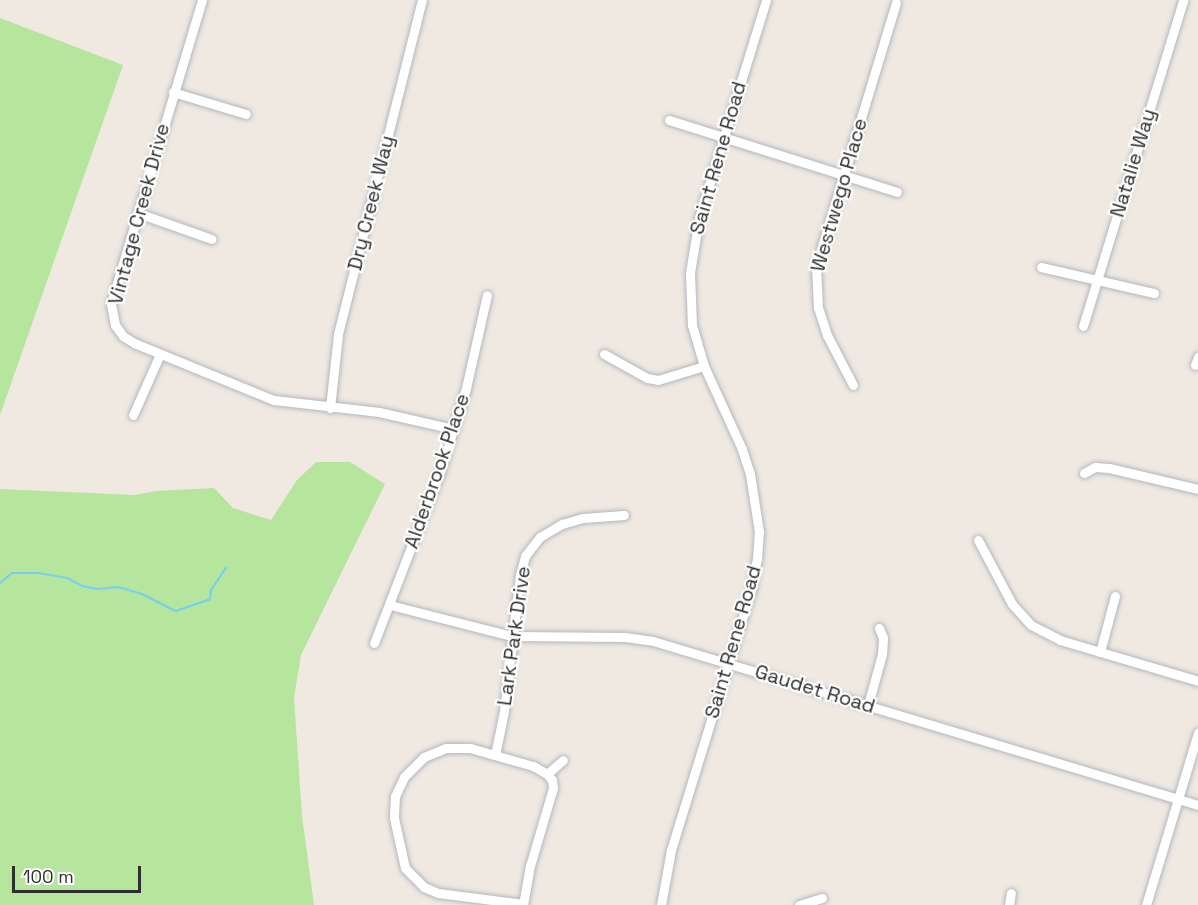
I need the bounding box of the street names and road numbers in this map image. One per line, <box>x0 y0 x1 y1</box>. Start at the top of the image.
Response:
street label: Saint Rene Road <box>685 79 751 237</box>
street label: Natalie Way <box>1105 106 1161 220</box>
street label: Westwego Place <box>806 115 872 275</box>
street label: Vintage Creek Drive <box>103 121 175 307</box>
street label: Dry Creek Way <box>343 133 399 273</box>
street label: Alderbrook Place <box>399 390 475 552</box>
street label: Saint Rene Road <box>700 563 766 721</box>
street label: Lark Park Drive <box>492 565 536 707</box>
street label: Gaudet Road <box>752 659 878 719</box>

